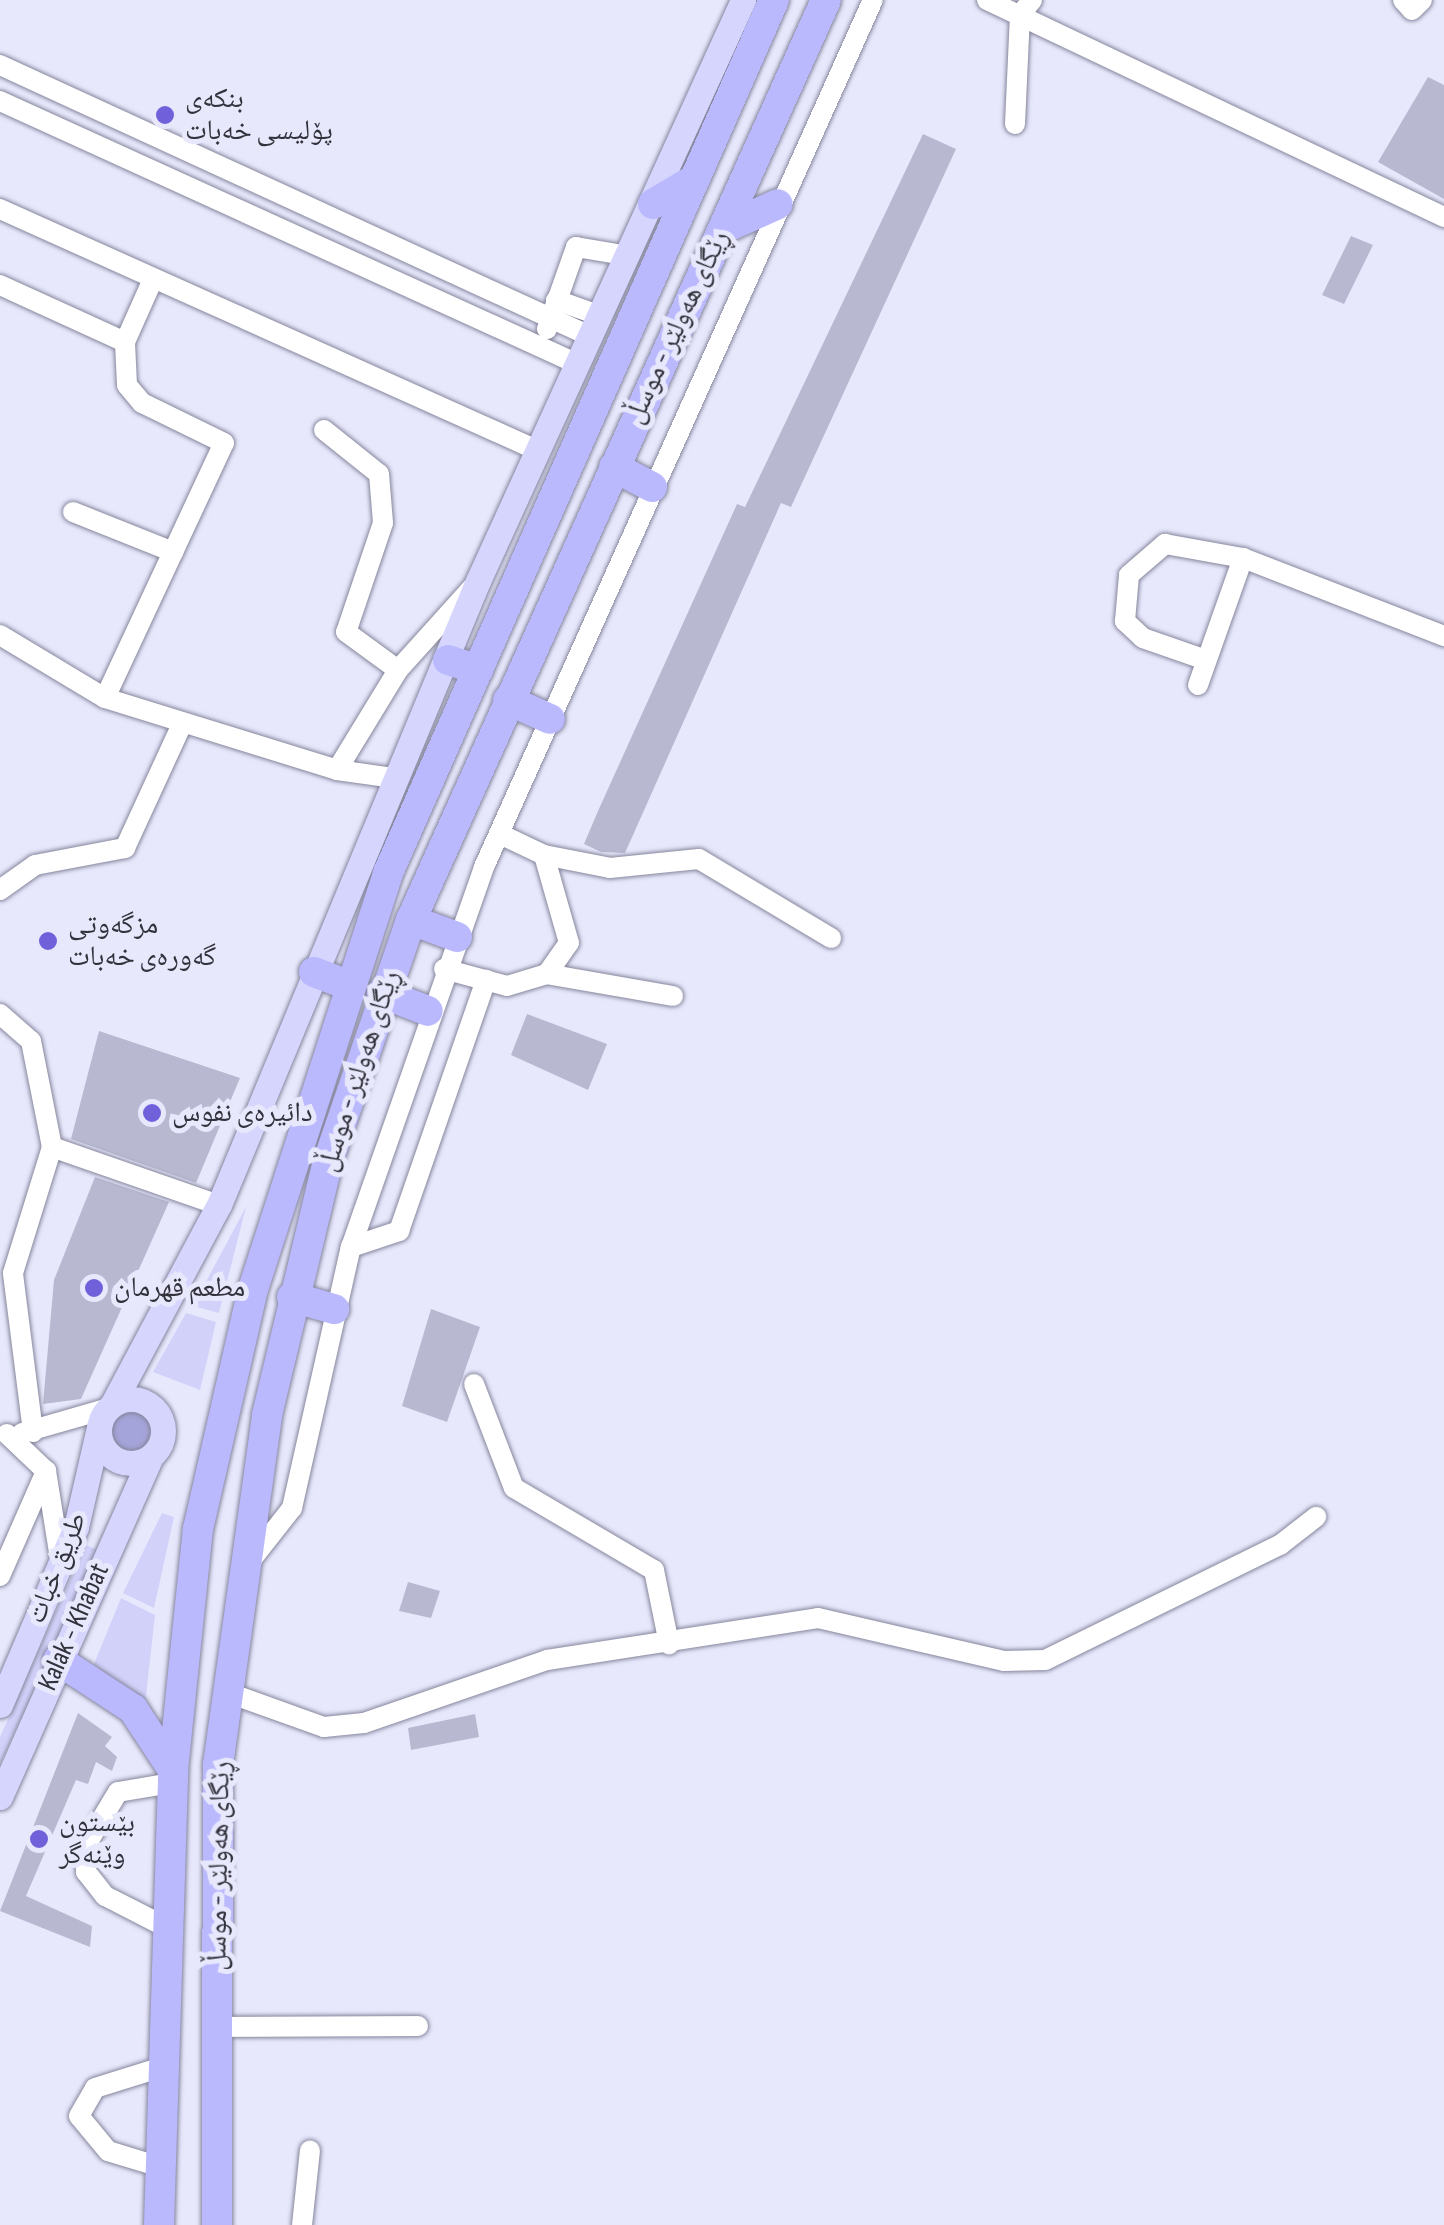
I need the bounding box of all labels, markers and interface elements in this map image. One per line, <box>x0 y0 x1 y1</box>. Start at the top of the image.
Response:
place label: بنکەی پۆلیسی خەبات <box>185 82 333 148</box>
marker: بنکەی پۆلیسی خەبات <box>154 104 176 126</box>
street label: ڕێگای هەولێر - موسڵ <box>618 225 736 429</box>
place label: مزگەوتى گەورەى خەبات <box>68 908 216 974</box>
marker: مزگەوتى گەورەى خەبات <box>37 930 59 952</box>
street label: ڕێگای هەولێر - موسڵ <box>311 966 407 1176</box>
place label: دائیرەی نفوس <box>172 1096 313 1130</box>
marker: دائیرەی نفوس <box>141 1102 163 1124</box>
place label: مطعم قهرمان <box>114 1271 245 1305</box>
marker: مطعم قهرمان <box>83 1277 105 1299</box>
street label: طريق خبات <box>20 1508 94 1628</box>
street label: Kalak - Khabat <box>31 1558 117 1696</box>
street label: ڕێگای هەولێر - موسڵ <box>200 1761 238 1971</box>
place label: بێستون وێنەگر <box>59 1806 135 1872</box>
marker: بێستون وێنەگر <box>28 1828 50 1850</box>

